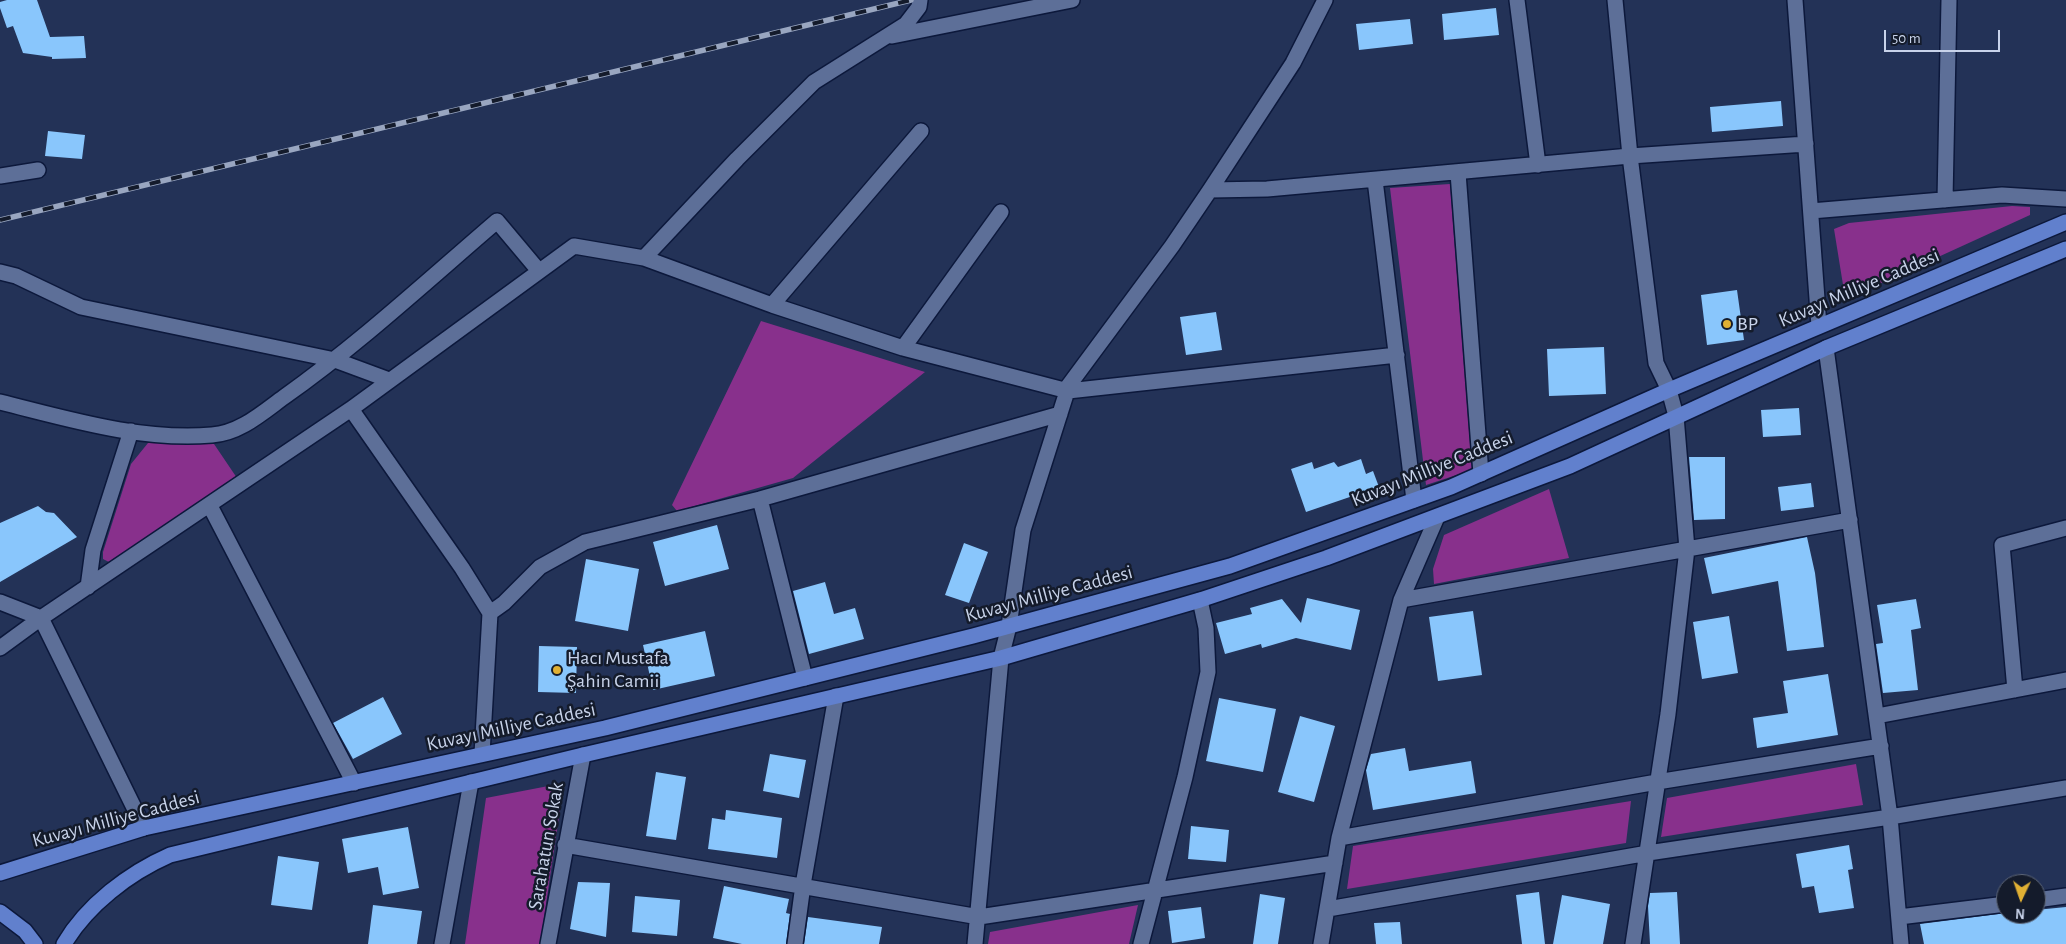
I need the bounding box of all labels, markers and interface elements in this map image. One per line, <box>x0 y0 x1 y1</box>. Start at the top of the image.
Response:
scale bar <box>1886 20 2002 52</box>
text: 50 m <box>1892 31 1921 46</box>
street label: Kuvayı Milliye Caddesi <box>1775 243 1943 333</box>
place label: BP <box>1737 312 1758 336</box>
marker: BP <box>1721 318 1733 330</box>
street label: Kuvayı Milliye Caddesi <box>1348 426 1516 512</box>
street label: Kuvayı Milliye Caddesi <box>963 560 1135 628</box>
place label: Hacı Mustafa Şahin Camii <box>567 646 669 693</box>
marker: Hacı Mustafa Şahin Camii <box>551 664 563 676</box>
street label: Kuvayı Milliye Caddesi <box>424 697 598 757</box>
street label: Sarahatun Sokak <box>523 780 569 912</box>
street label: Kuvayı Milliye Caddesi <box>30 785 202 853</box>
north arrow <box>1996 874 2046 924</box>
text: N <box>2015 906 2026 920</box>

